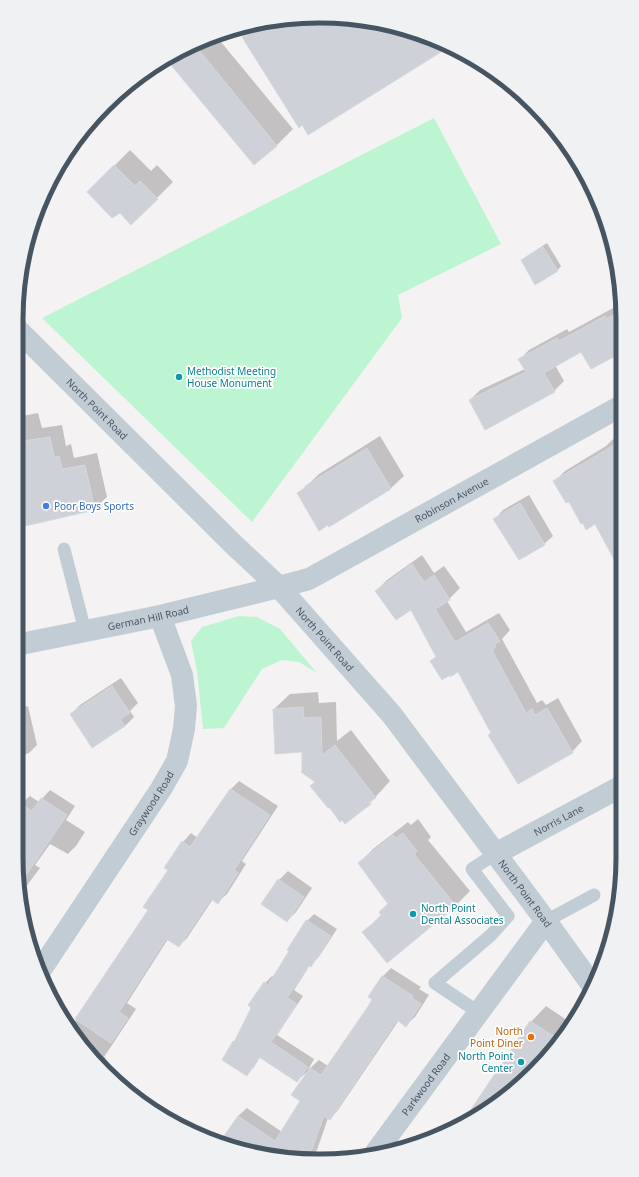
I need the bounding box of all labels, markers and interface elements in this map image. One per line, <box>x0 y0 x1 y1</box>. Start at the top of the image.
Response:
place label: Methodist Meeting House Monument <box>187 364 276 390</box>
marker: Methodist Meeting House Monument <box>174 372 184 382</box>
street label: North Point Road <box>63 375 131 442</box>
street label: Robinson Avenue <box>412 474 491 526</box>
place label: Poor Boys Sports <box>54 499 134 513</box>
marker: Poor Boys Sports <box>41 501 51 511</box>
street label: German Hill Road <box>106 602 190 633</box>
street label: North Point Road <box>293 604 357 674</box>
street label: Graywood Road <box>125 768 177 839</box>
street label: Norris Lane <box>531 801 586 839</box>
street label: North Point Road <box>495 856 555 930</box>
place label: North Point Dental Associates <box>421 901 504 927</box>
marker: North Point Dental Associates <box>408 909 418 919</box>
place label: North Point Diner <box>470 1024 523 1050</box>
marker: North Point Diner <box>526 1032 536 1042</box>
place label: North Point Center <box>458 1049 513 1075</box>
street label: Parkwood Road <box>398 1050 453 1118</box>
marker: North Point Center <box>516 1057 526 1067</box>

